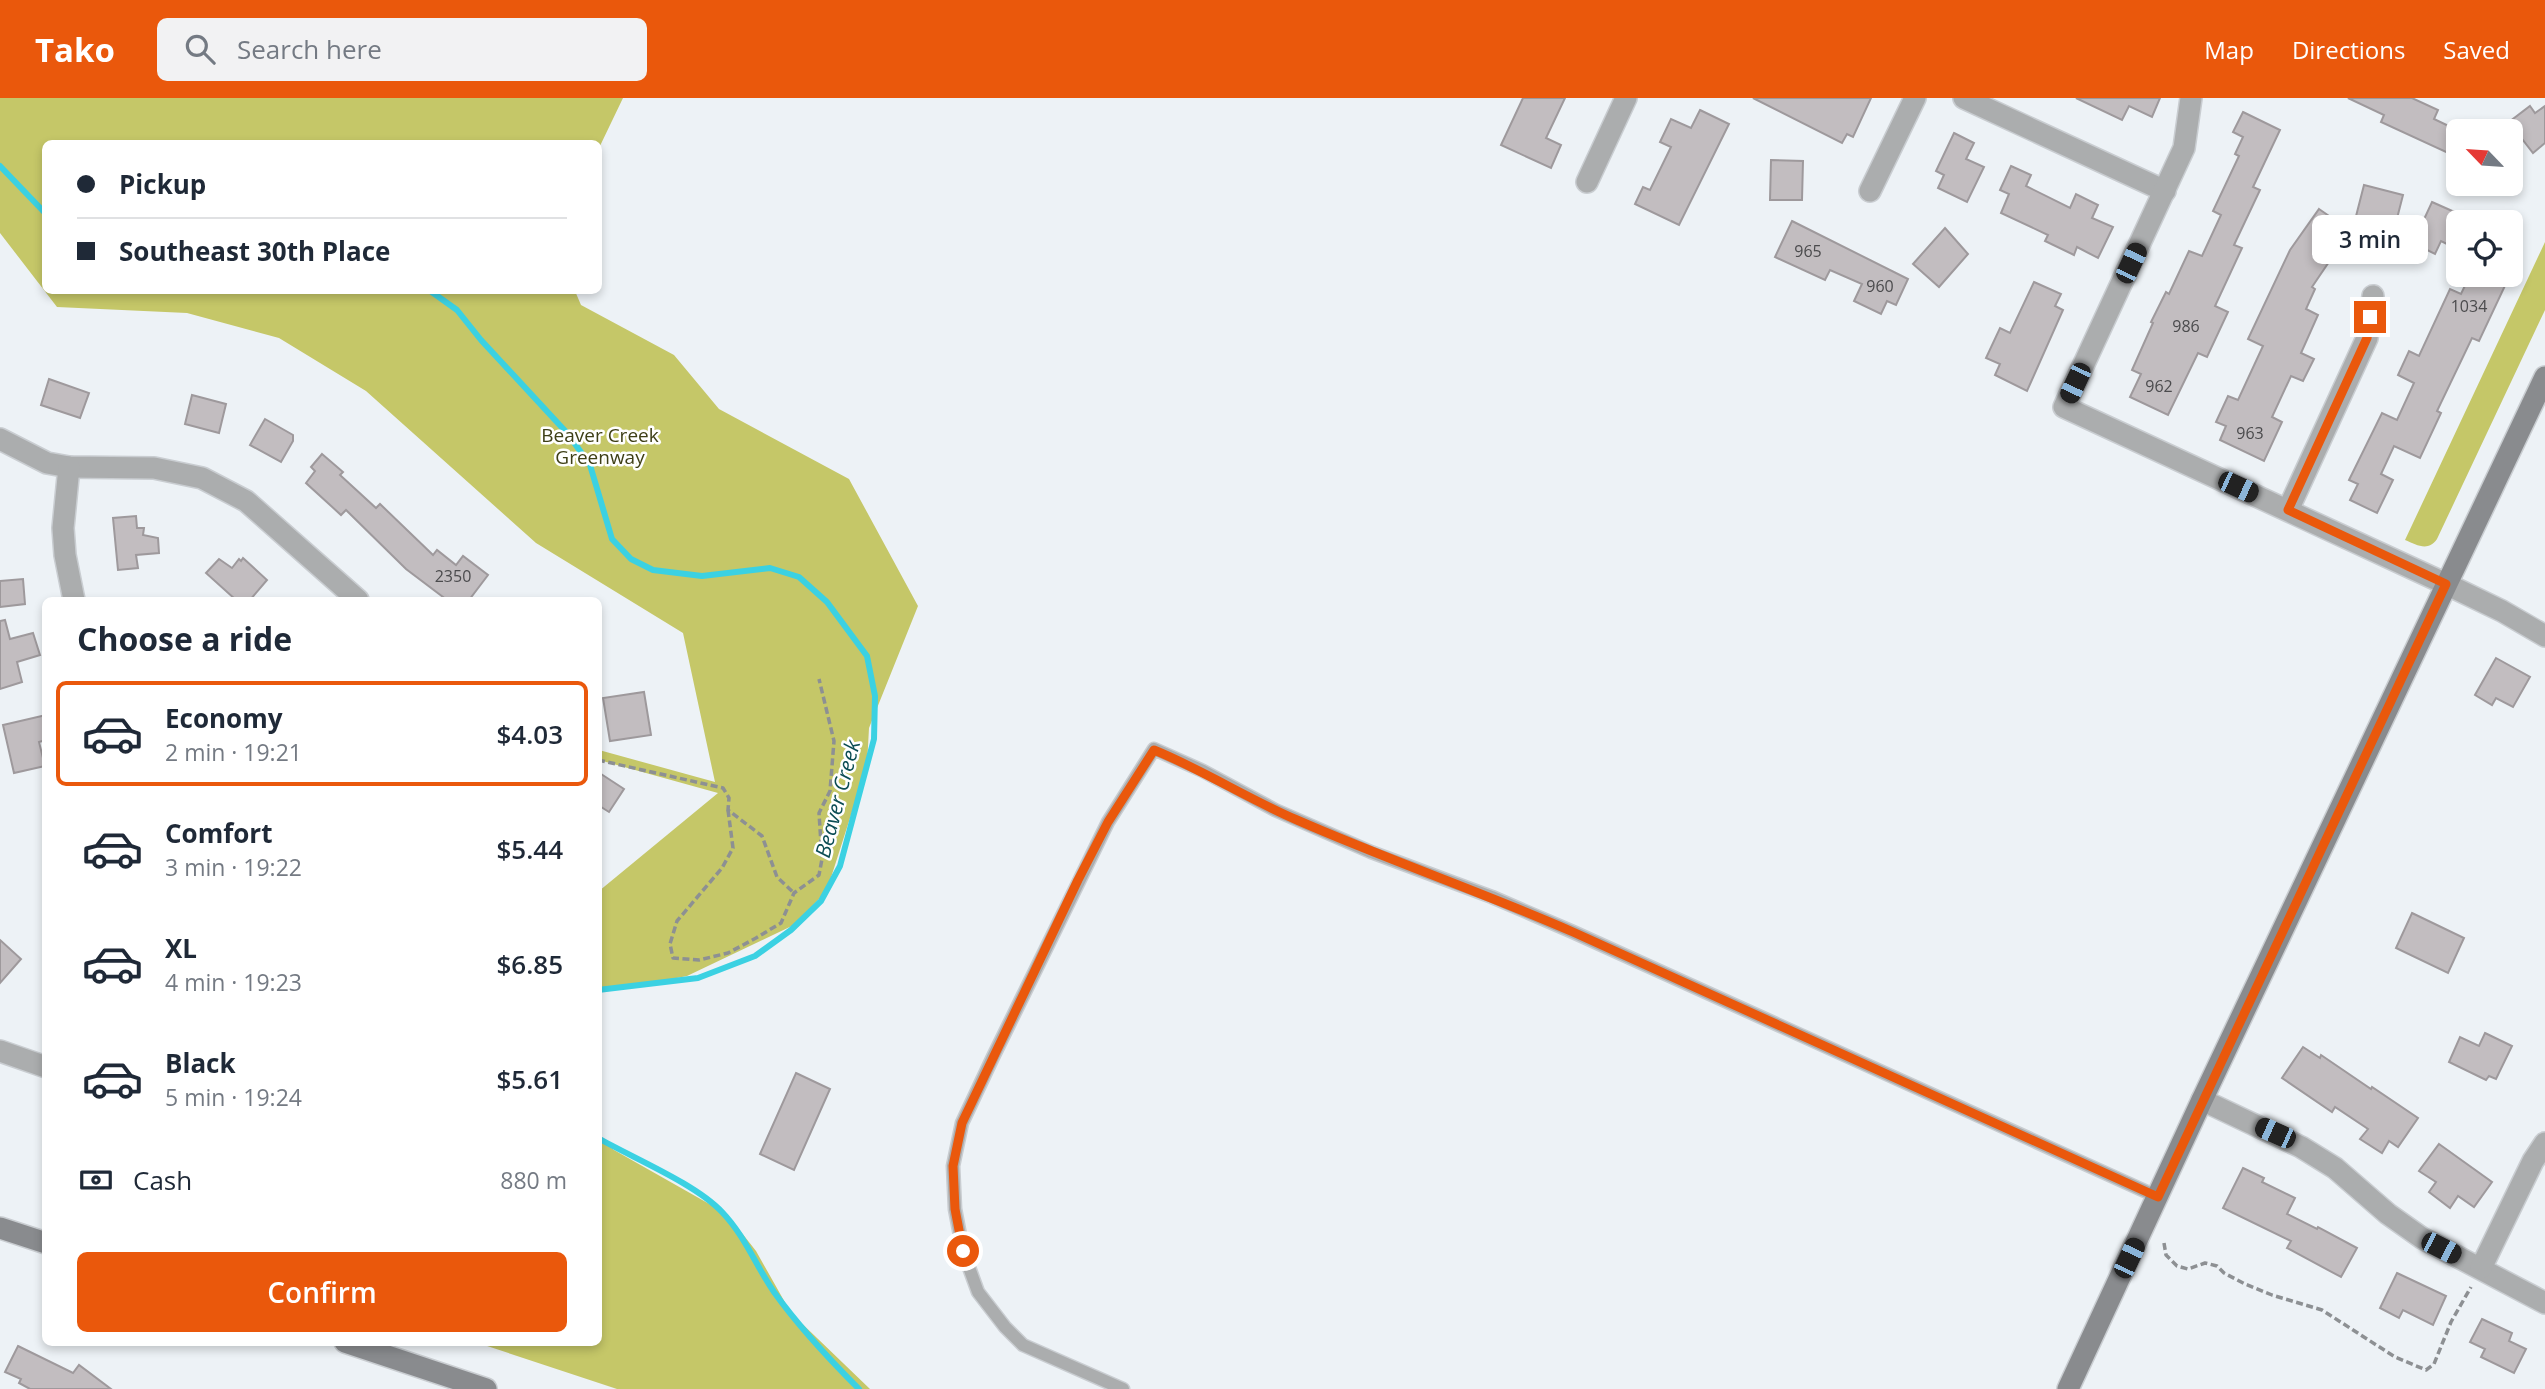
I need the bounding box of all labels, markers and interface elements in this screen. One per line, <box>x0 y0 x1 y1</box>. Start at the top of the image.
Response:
search box <box>157 18 647 81</box>
text: Tako <box>35 27 115 72</box>
icon: search <box>181 30 219 68</box>
text: Search here <box>237 31 382 67</box>
text: Map <box>2204 33 2254 66</box>
text: Directions <box>2292 33 2405 66</box>
text: Saved <box>2443 33 2510 66</box>
north arrow <box>2446 119 2524 196</box>
map controls <box>2446 119 2523 287</box>
text: Pickup <box>119 166 206 202</box>
button: locate <box>2446 210 2523 287</box>
callout: 3 min <box>2312 216 2428 264</box>
text: 3 min <box>2339 223 2401 255</box>
text: Southeast 30th Place <box>119 233 390 269</box>
house number: 965 <box>1794 240 1822 262</box>
car <box>2113 240 2150 286</box>
house number: 960 <box>1866 275 1894 297</box>
house number: 1034 <box>2451 295 2487 317</box>
route end <box>2354 301 2386 333</box>
house number: 986 <box>2172 315 2200 337</box>
car <box>2057 360 2094 406</box>
house number: 962 <box>2145 375 2173 397</box>
park label: Beaver Creek Greenway <box>541 422 659 470</box>
house number: 963 <box>2236 422 2264 444</box>
car <box>2215 469 2262 505</box>
house number: 2350 <box>435 565 471 587</box>
text: Choose a ride <box>77 617 292 660</box>
text: Economy <box>165 700 283 736</box>
icon: car <box>81 702 144 765</box>
text: $4.03 <box>496 716 563 752</box>
text: 2 min · 19:21 <box>165 736 302 768</box>
water label: Beaver Creek <box>808 736 866 861</box>
text: Comfort <box>165 815 272 851</box>
icon: car <box>81 817 144 880</box>
text: $5.44 <box>496 831 563 867</box>
text: 3 min · 19:22 <box>165 851 302 883</box>
text: XL <box>165 930 197 966</box>
icon: car <box>81 932 144 995</box>
text: $6.85 <box>496 946 563 982</box>
text: 4 min · 19:23 <box>165 966 302 998</box>
text: Black <box>165 1045 236 1081</box>
icon: car <box>81 1047 144 1110</box>
text: $5.61 <box>496 1061 563 1097</box>
text: 5 min · 19:24 <box>165 1081 302 1113</box>
car <box>2252 1115 2299 1151</box>
icon: cash <box>77 1161 115 1199</box>
text: Cash <box>133 1162 192 1198</box>
text: 880 m <box>500 1164 567 1196</box>
car <box>2418 1229 2465 1267</box>
route start <box>947 1235 979 1267</box>
car <box>2111 1235 2148 1281</box>
button: Confirm <box>77 1252 567 1332</box>

